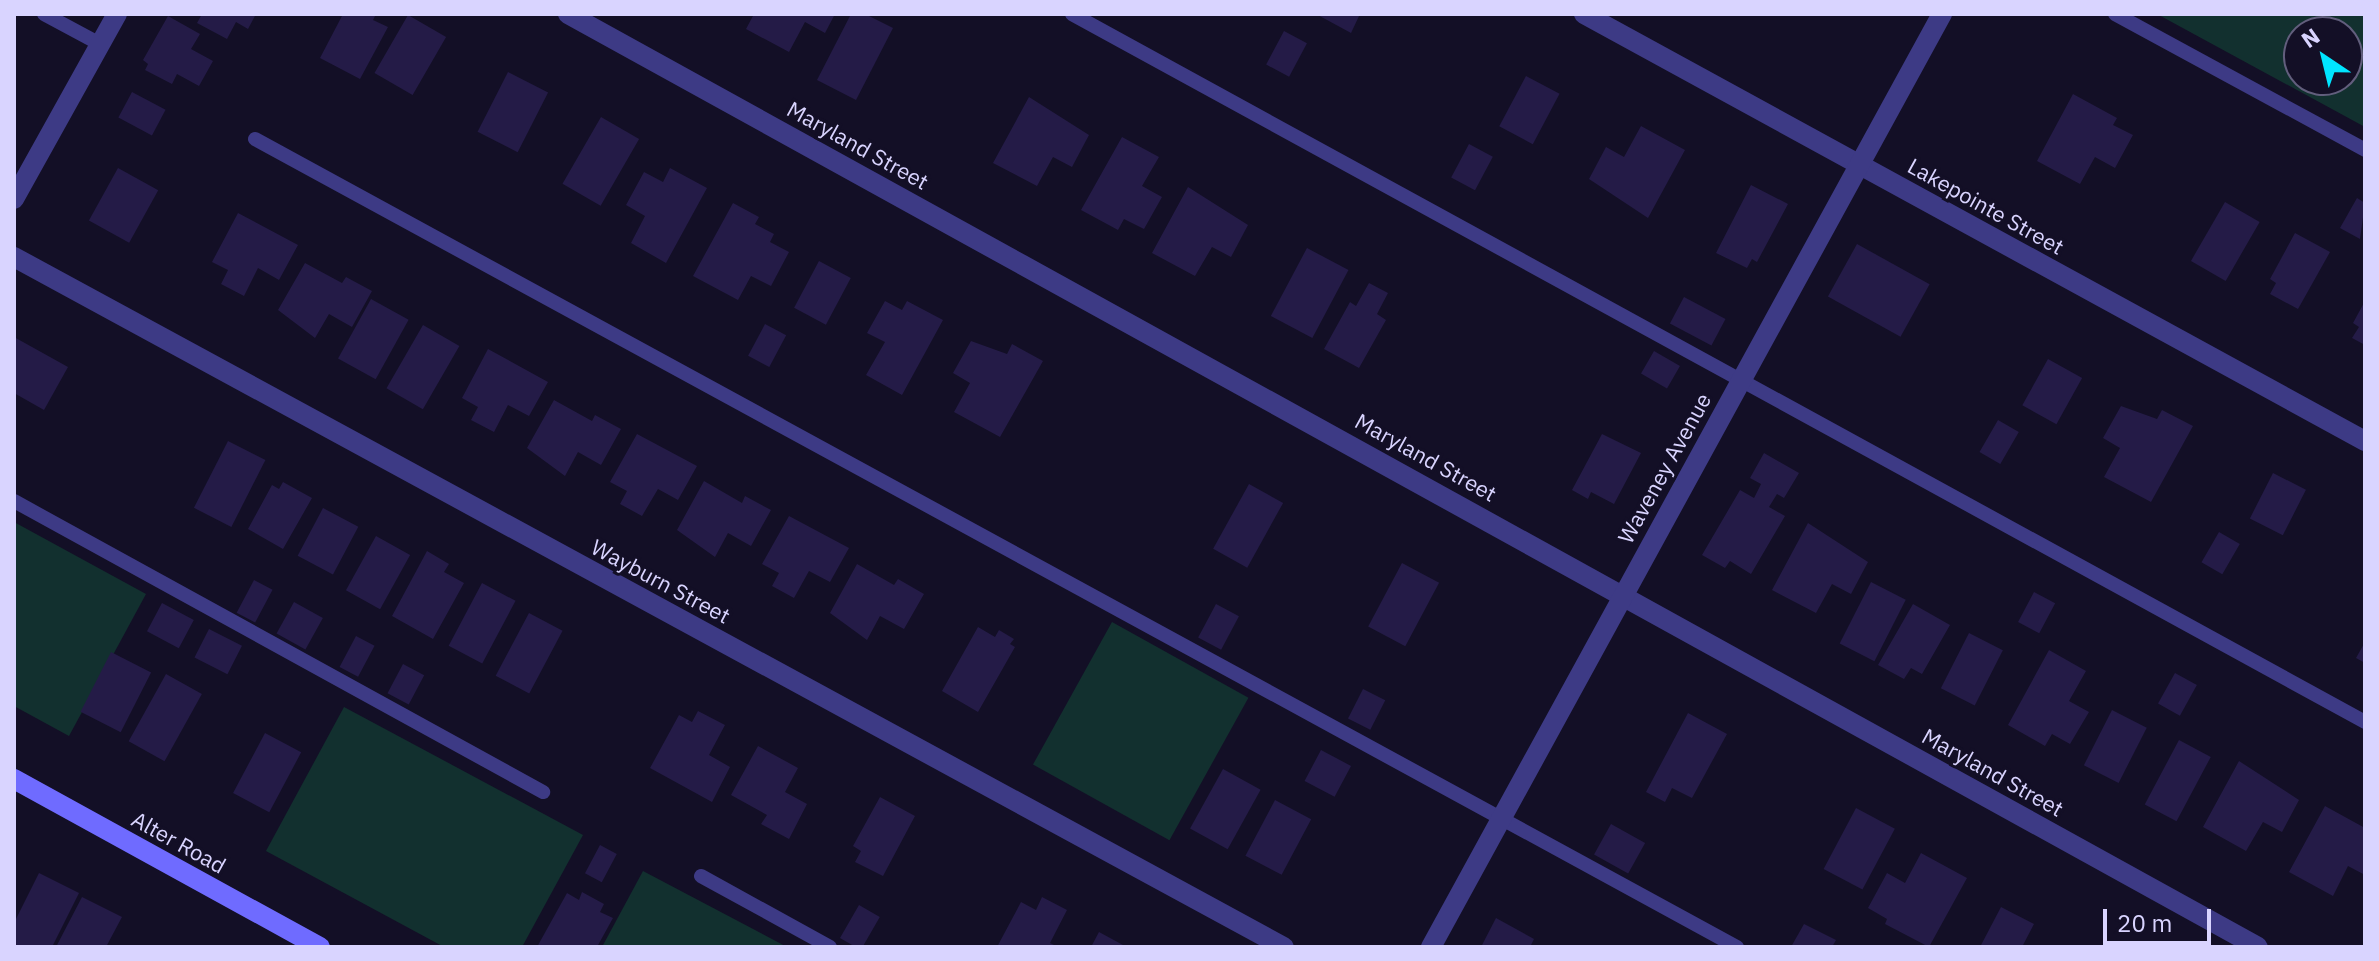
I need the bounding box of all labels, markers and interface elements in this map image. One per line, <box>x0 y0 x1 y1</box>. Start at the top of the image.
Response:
north arrow <box>2283 16 2363 96</box>
text: N <box>2295 21 2325 54</box>
street label: Maryland Street <box>783 95 933 195</box>
street label: Lakepointe Street <box>1903 152 2069 260</box>
street label: Waveney Avenue <box>1612 388 1716 548</box>
street label: Maryland Street <box>1351 407 1501 507</box>
street label: Wayburn Street <box>587 533 735 629</box>
street label: Maryland Street <box>1918 722 2068 822</box>
street label: Alter Road <box>127 805 231 879</box>
scale bar <box>2107 893 2215 943</box>
text: 20 m <box>2117 907 2172 939</box>

